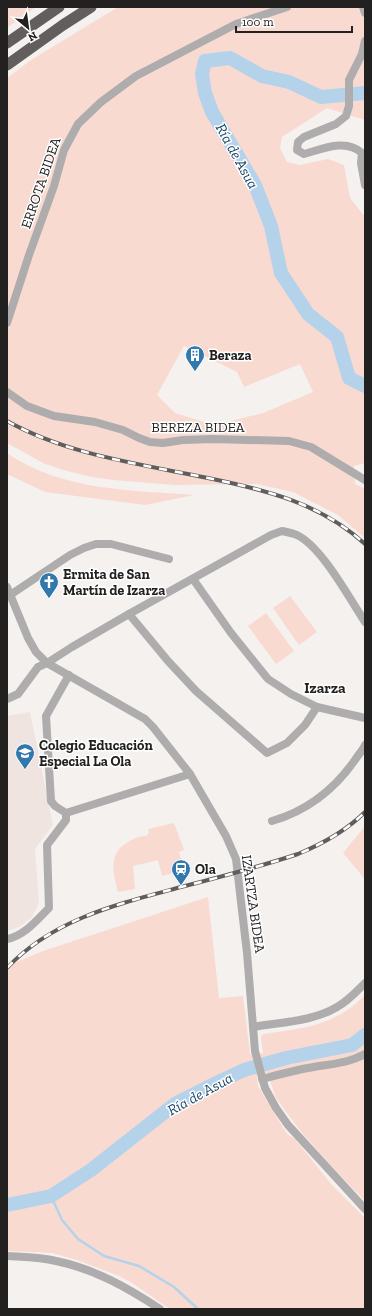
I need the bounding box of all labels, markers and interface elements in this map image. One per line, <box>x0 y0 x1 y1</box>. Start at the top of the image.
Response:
north arrow <box>8 8 48 48</box>
scale bar <box>236 8 352 34</box>
text: 100 m <box>242 15 274 29</box>
text: N <box>25 29 39 44</box>
water label: Ría de Asua <box>212 120 262 192</box>
street label: ERROTA BIDEA <box>17 134 65 231</box>
building icon: Beraza <box>184 344 206 372</box>
place label: Beraza <box>209 347 252 364</box>
street label: BEREZA BIDEA <box>151 419 246 436</box>
place label: Ermita de San Martín de Izarza <box>63 566 165 599</box>
church icon: Ermita de San Martín de Izarza <box>38 571 60 599</box>
district label: Izarza <box>304 679 346 697</box>
place label: Colegio Educación Especial La Ola <box>39 737 153 770</box>
school or university icon: Colegio Educación Especial La Ola <box>14 742 36 770</box>
street label: IZARTZA BIDEA <box>238 854 268 955</box>
station icon: Ola <box>170 858 192 886</box>
place label: Ola <box>195 861 216 878</box>
water label: Ría de Asua <box>164 1069 236 1119</box>

